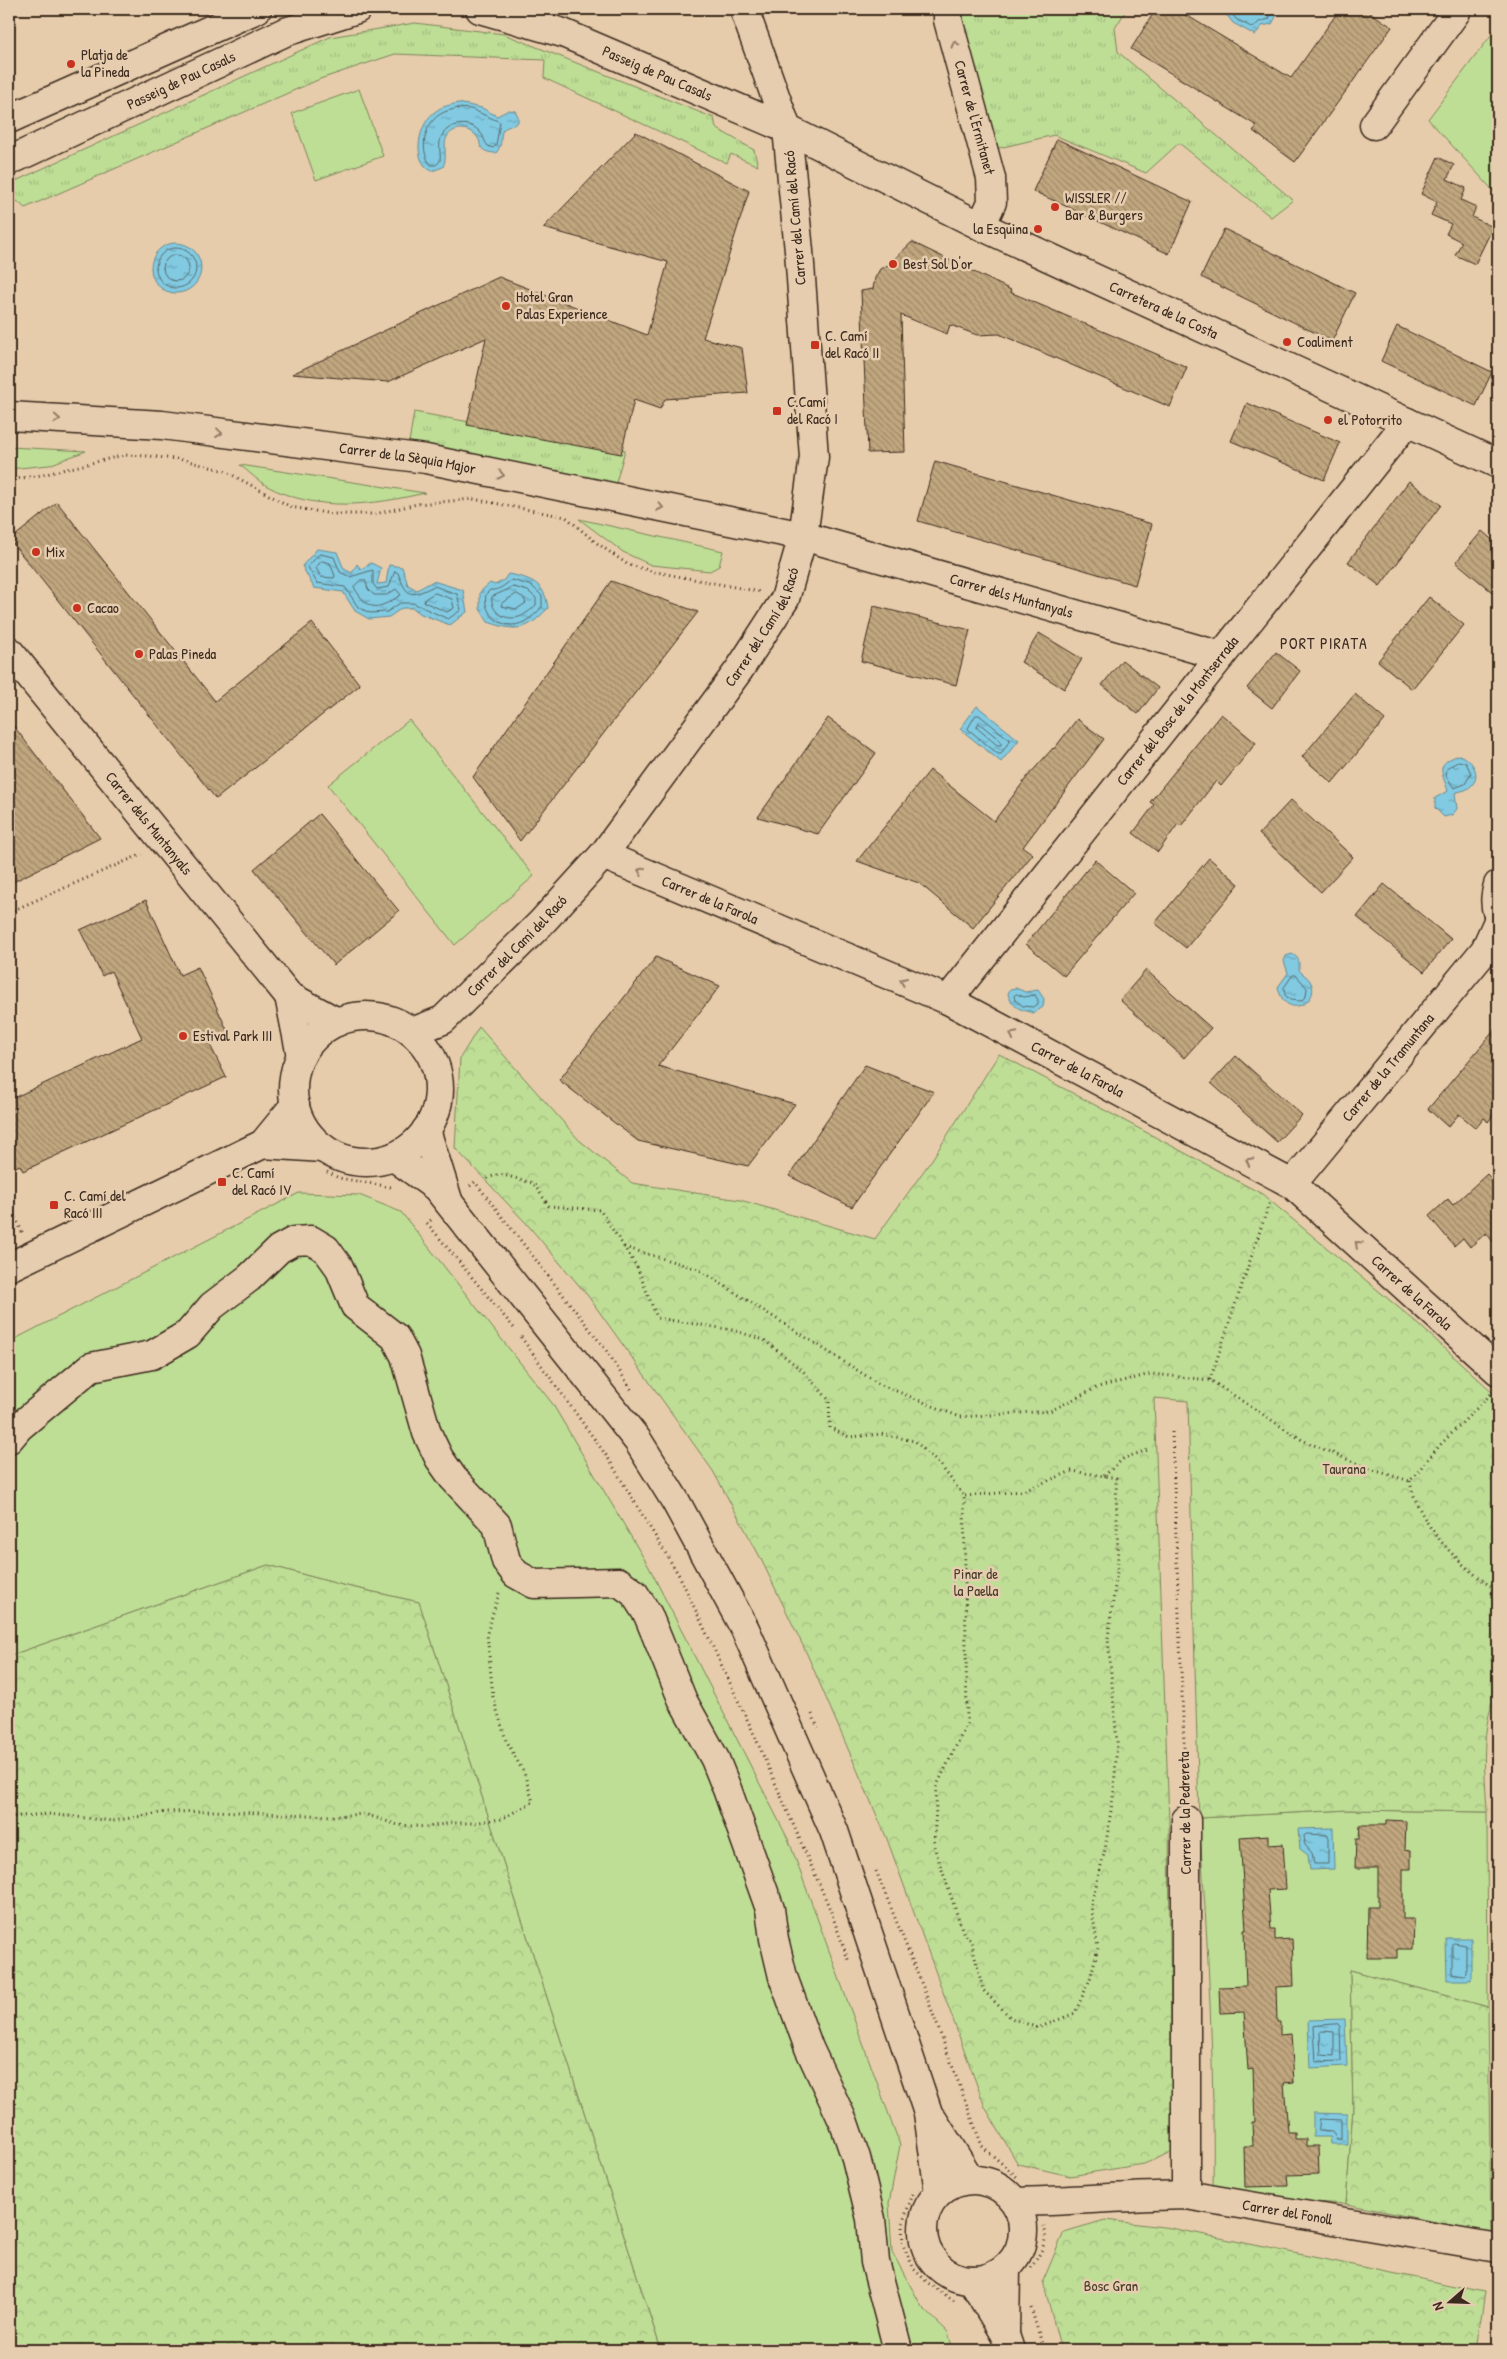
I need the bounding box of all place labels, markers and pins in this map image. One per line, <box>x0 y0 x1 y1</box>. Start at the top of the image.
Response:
place label: Platja de la Pineda <box>81 44 129 82</box>
marker: Platja de la Pineda <box>65 58 77 70</box>
place label: WISSLER // Bar & Burgers <box>1065 187 1143 225</box>
marker: WISSLER // Bar & Burgers <box>1049 201 1061 213</box>
place label: la Esquina <box>973 218 1028 239</box>
marker: la Esquina <box>1032 223 1044 235</box>
place label: Best Sol D'or <box>903 253 973 274</box>
marker: Best Sol D'or <box>887 258 899 270</box>
place label: Hotel Gran Palas Experience <box>516 286 608 324</box>
marker: Hotel Gran Palas Experience <box>500 300 512 312</box>
place label: C. Camí del Racó II <box>825 325 879 363</box>
place label: Coaliment <box>1297 331 1353 352</box>
marker: Coaliment <box>1281 336 1293 348</box>
marker: C. Camí del Racó II <box>809 339 821 351</box>
place label: C.Camí del Racó I <box>787 391 838 429</box>
marker: C.Camí del Racó I <box>771 405 783 417</box>
place label: el Potorrito <box>1338 409 1402 430</box>
marker: el Potorrito <box>1322 414 1334 426</box>
place label: Mix <box>46 541 65 562</box>
marker: Mix <box>30 546 42 558</box>
place label: Cacao <box>87 597 119 618</box>
marker: Cacao <box>71 602 83 614</box>
place label: Palas Pineda <box>149 643 216 664</box>
marker: Palas Pineda <box>133 648 145 660</box>
place label: Estival Park III <box>193 1025 272 1046</box>
marker: Estival Park III <box>177 1030 189 1042</box>
place label: C. Camí del Racó IV <box>232 1162 292 1200</box>
marker: C. Camí del Racó IV <box>216 1176 228 1188</box>
place label: C. Camí del Racó III <box>64 1185 126 1223</box>
marker: C. Camí del Racó III <box>48 1199 60 1211</box>

